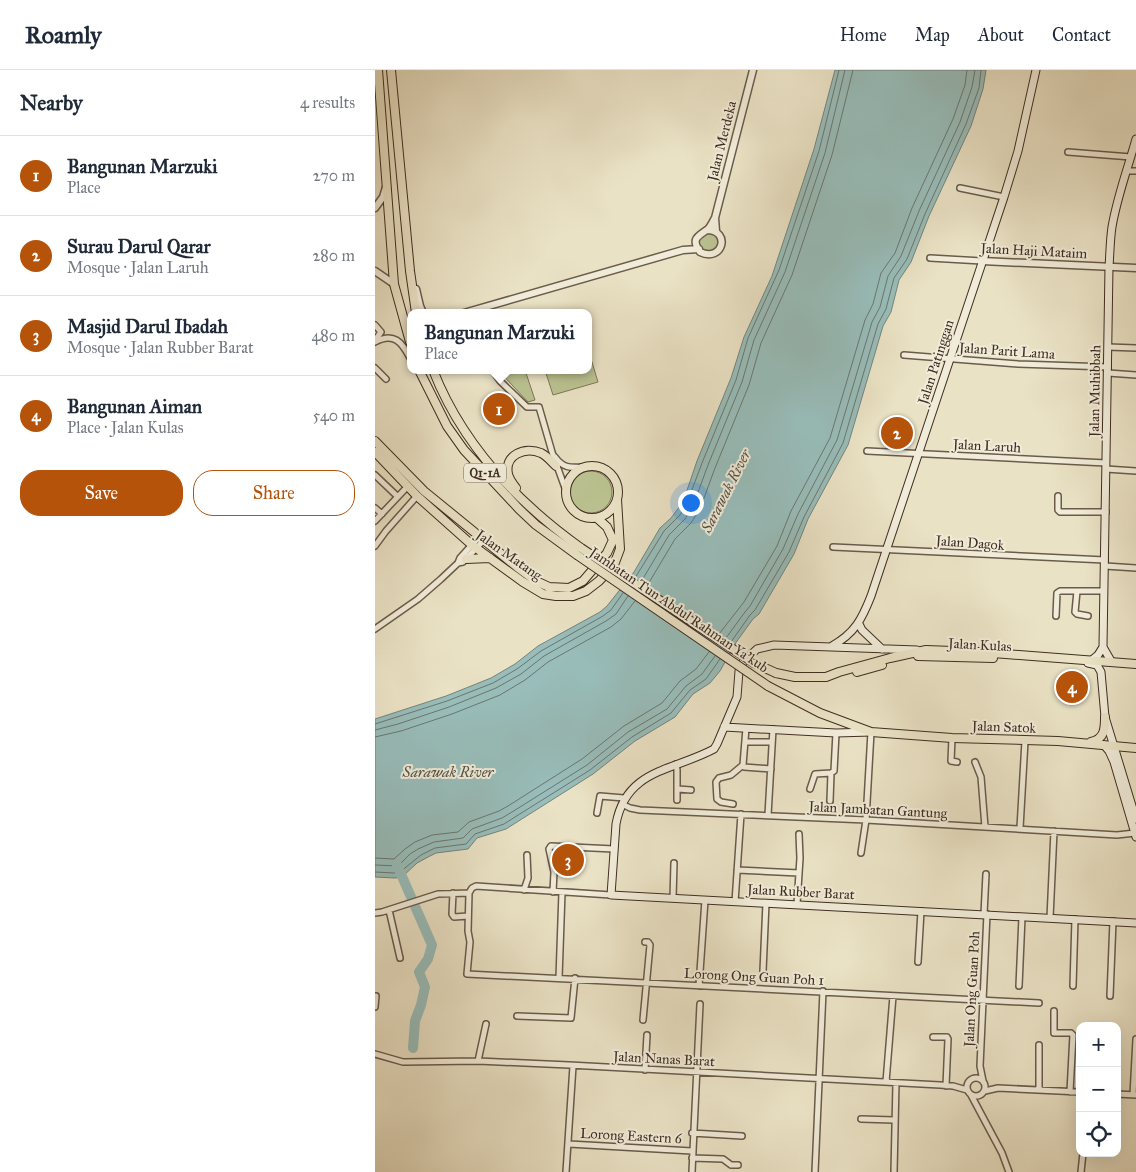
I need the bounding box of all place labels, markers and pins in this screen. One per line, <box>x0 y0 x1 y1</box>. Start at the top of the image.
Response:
pin: 1 <box>483 390 515 428</box>
pin: 2 <box>881 414 913 452</box>
pin: 4 <box>1056 668 1088 706</box>
pin: 3 <box>552 841 584 879</box>

